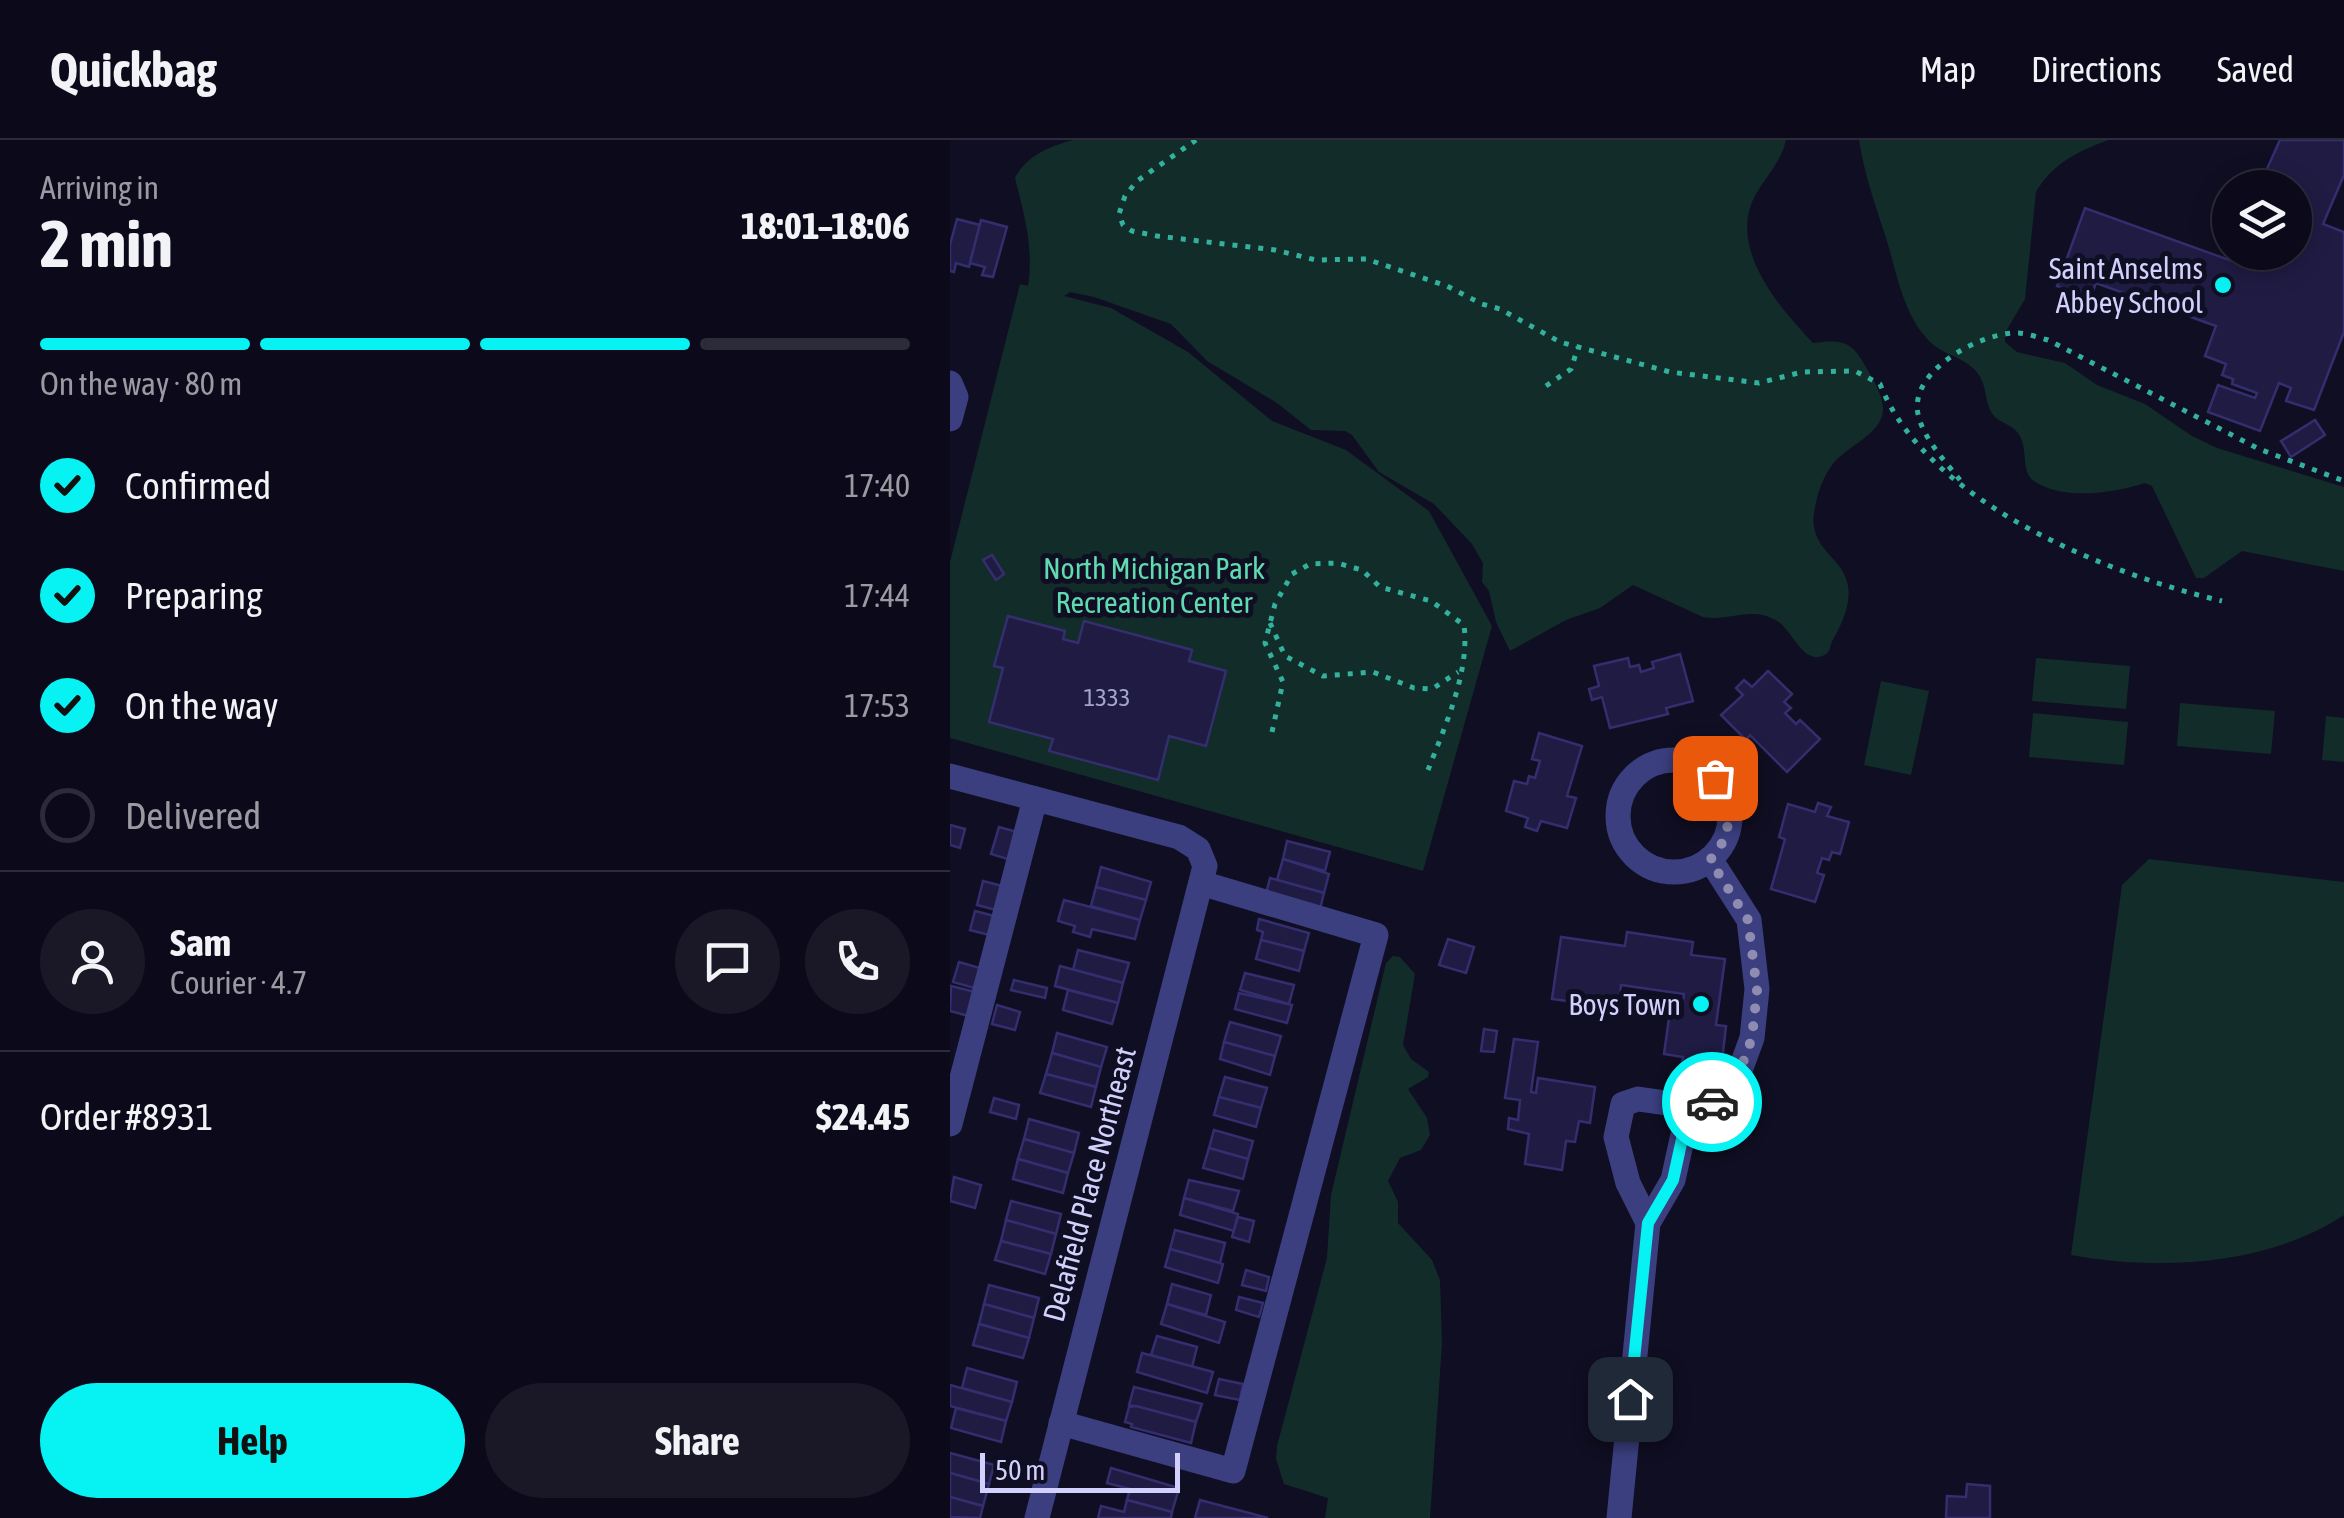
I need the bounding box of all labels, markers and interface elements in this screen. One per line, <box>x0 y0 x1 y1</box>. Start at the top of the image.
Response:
text: Quickbag <box>50 42 217 97</box>
text: Map <box>1920 49 1976 89</box>
text: Directions <box>2031 49 2162 89</box>
text: Saved <box>2217 49 2294 89</box>
text: Arriving in <box>40 169 159 206</box>
map controls <box>2212 170 2312 270</box>
button: layers <box>2212 170 2312 270</box>
text: 18:01–18:06 <box>741 204 910 247</box>
text: 2 min <box>40 206 173 281</box>
place label: Saint Anselms Abbey School <box>2049 251 2203 319</box>
marker: Saint Anselms Abbey School <box>2212 274 2234 296</box>
text: On the way · 80 m <box>40 365 242 402</box>
icon: check <box>40 458 95 513</box>
text: Confirmed <box>125 464 271 507</box>
text: 17:40 <box>844 467 910 504</box>
park label: North Michigan Park Recreation Center <box>1043 551 1265 619</box>
icon: check <box>40 568 95 623</box>
text: Preparing <box>125 574 263 617</box>
text: 17:44 <box>844 577 910 614</box>
icon: check <box>40 678 95 733</box>
house number: 1333 <box>1083 683 1131 711</box>
text: On the way <box>125 684 278 727</box>
text: 17:53 <box>844 687 910 724</box>
pin <box>1673 736 1758 821</box>
icon: bag <box>1688 751 1743 806</box>
text: Delivered <box>125 794 261 837</box>
button: person <box>40 909 145 1014</box>
button: chat <box>675 909 780 1014</box>
button: phone <box>805 909 910 1014</box>
text: Sam <box>170 921 231 964</box>
text: Courier · 4.7 <box>170 964 307 1001</box>
place label: Boys Town <box>1568 987 1681 1021</box>
marker: Boys Town <box>1690 993 1712 1015</box>
street label: Delafield Place Northeast <box>1036 1043 1142 1325</box>
courier <box>1662 1052 1762 1152</box>
icon: car <box>1685 1075 1740 1130</box>
text: Order #8931 <box>40 1095 213 1138</box>
text: $24.45 <box>816 1095 910 1138</box>
pin <box>1588 1357 1673 1442</box>
icon: home <box>1603 1372 1658 1427</box>
button: Help <box>40 1383 465 1498</box>
button: Share <box>485 1383 910 1498</box>
scale bar <box>980 1448 1180 1492</box>
text: 50 m <box>995 1454 1045 1486</box>

